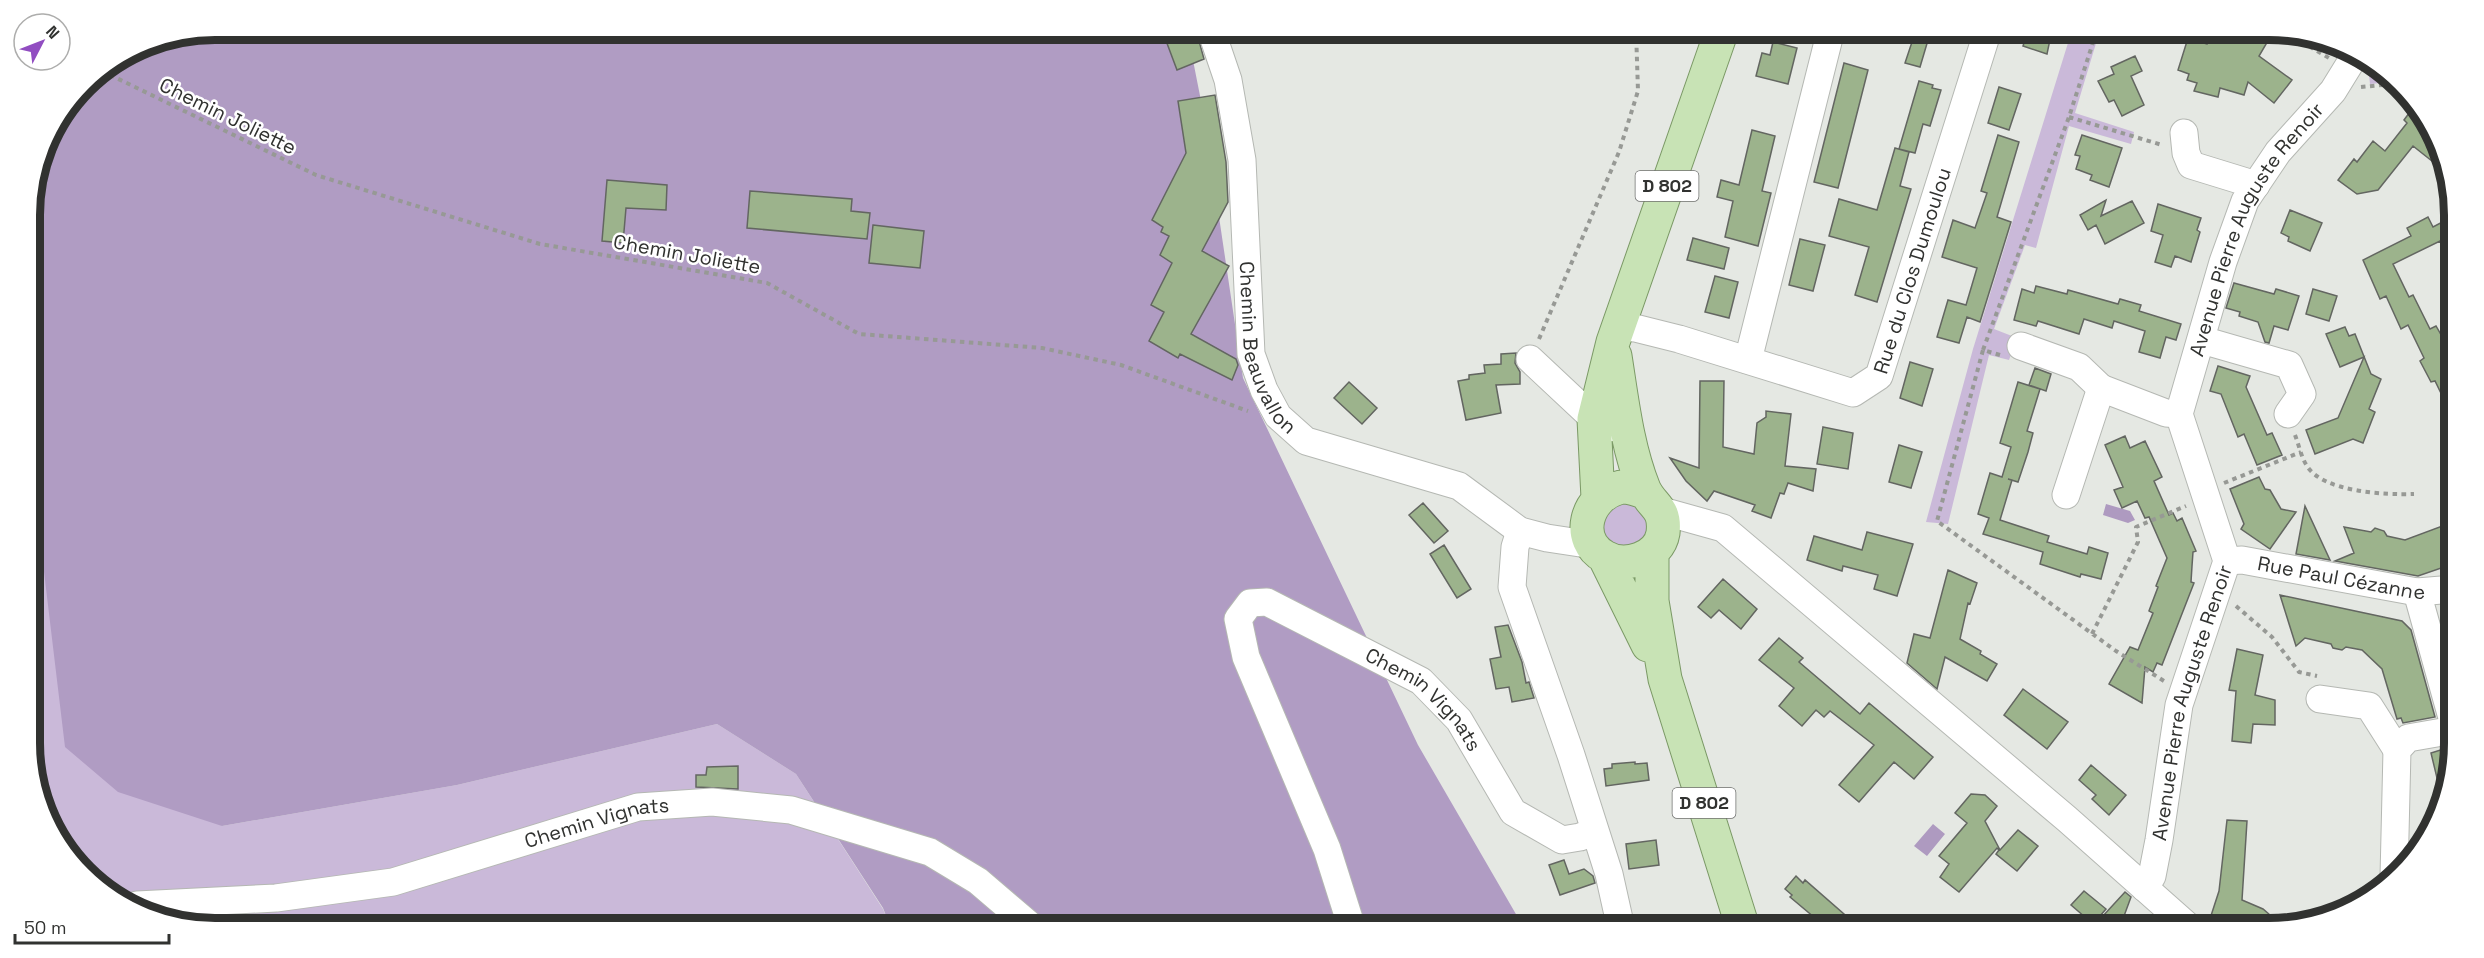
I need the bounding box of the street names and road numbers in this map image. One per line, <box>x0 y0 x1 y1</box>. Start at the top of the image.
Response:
street label: Chemin Joliette <box>155 72 301 160</box>
street label: Avenue Pierre Auguste Renoir <box>2183 97 2329 359</box>
street label: Rue du Clos Dumoulou <box>1867 164 1957 377</box>
road number: D 802 <box>1636 171 1698 201</box>
street label: Chemin Joliette <box>611 228 763 280</box>
street label: Chemin Beauvallon <box>1234 261 1302 439</box>
street label: Rue Paul Cézanne <box>2255 550 2426 605</box>
street label: Avenue Pierre Auguste Renoir <box>2146 562 2238 842</box>
street label: Chemin Vignats <box>1361 642 1487 756</box>
road number: D 802 <box>1672 788 1736 818</box>
street label: Chemin Vignats <box>521 792 670 854</box>

